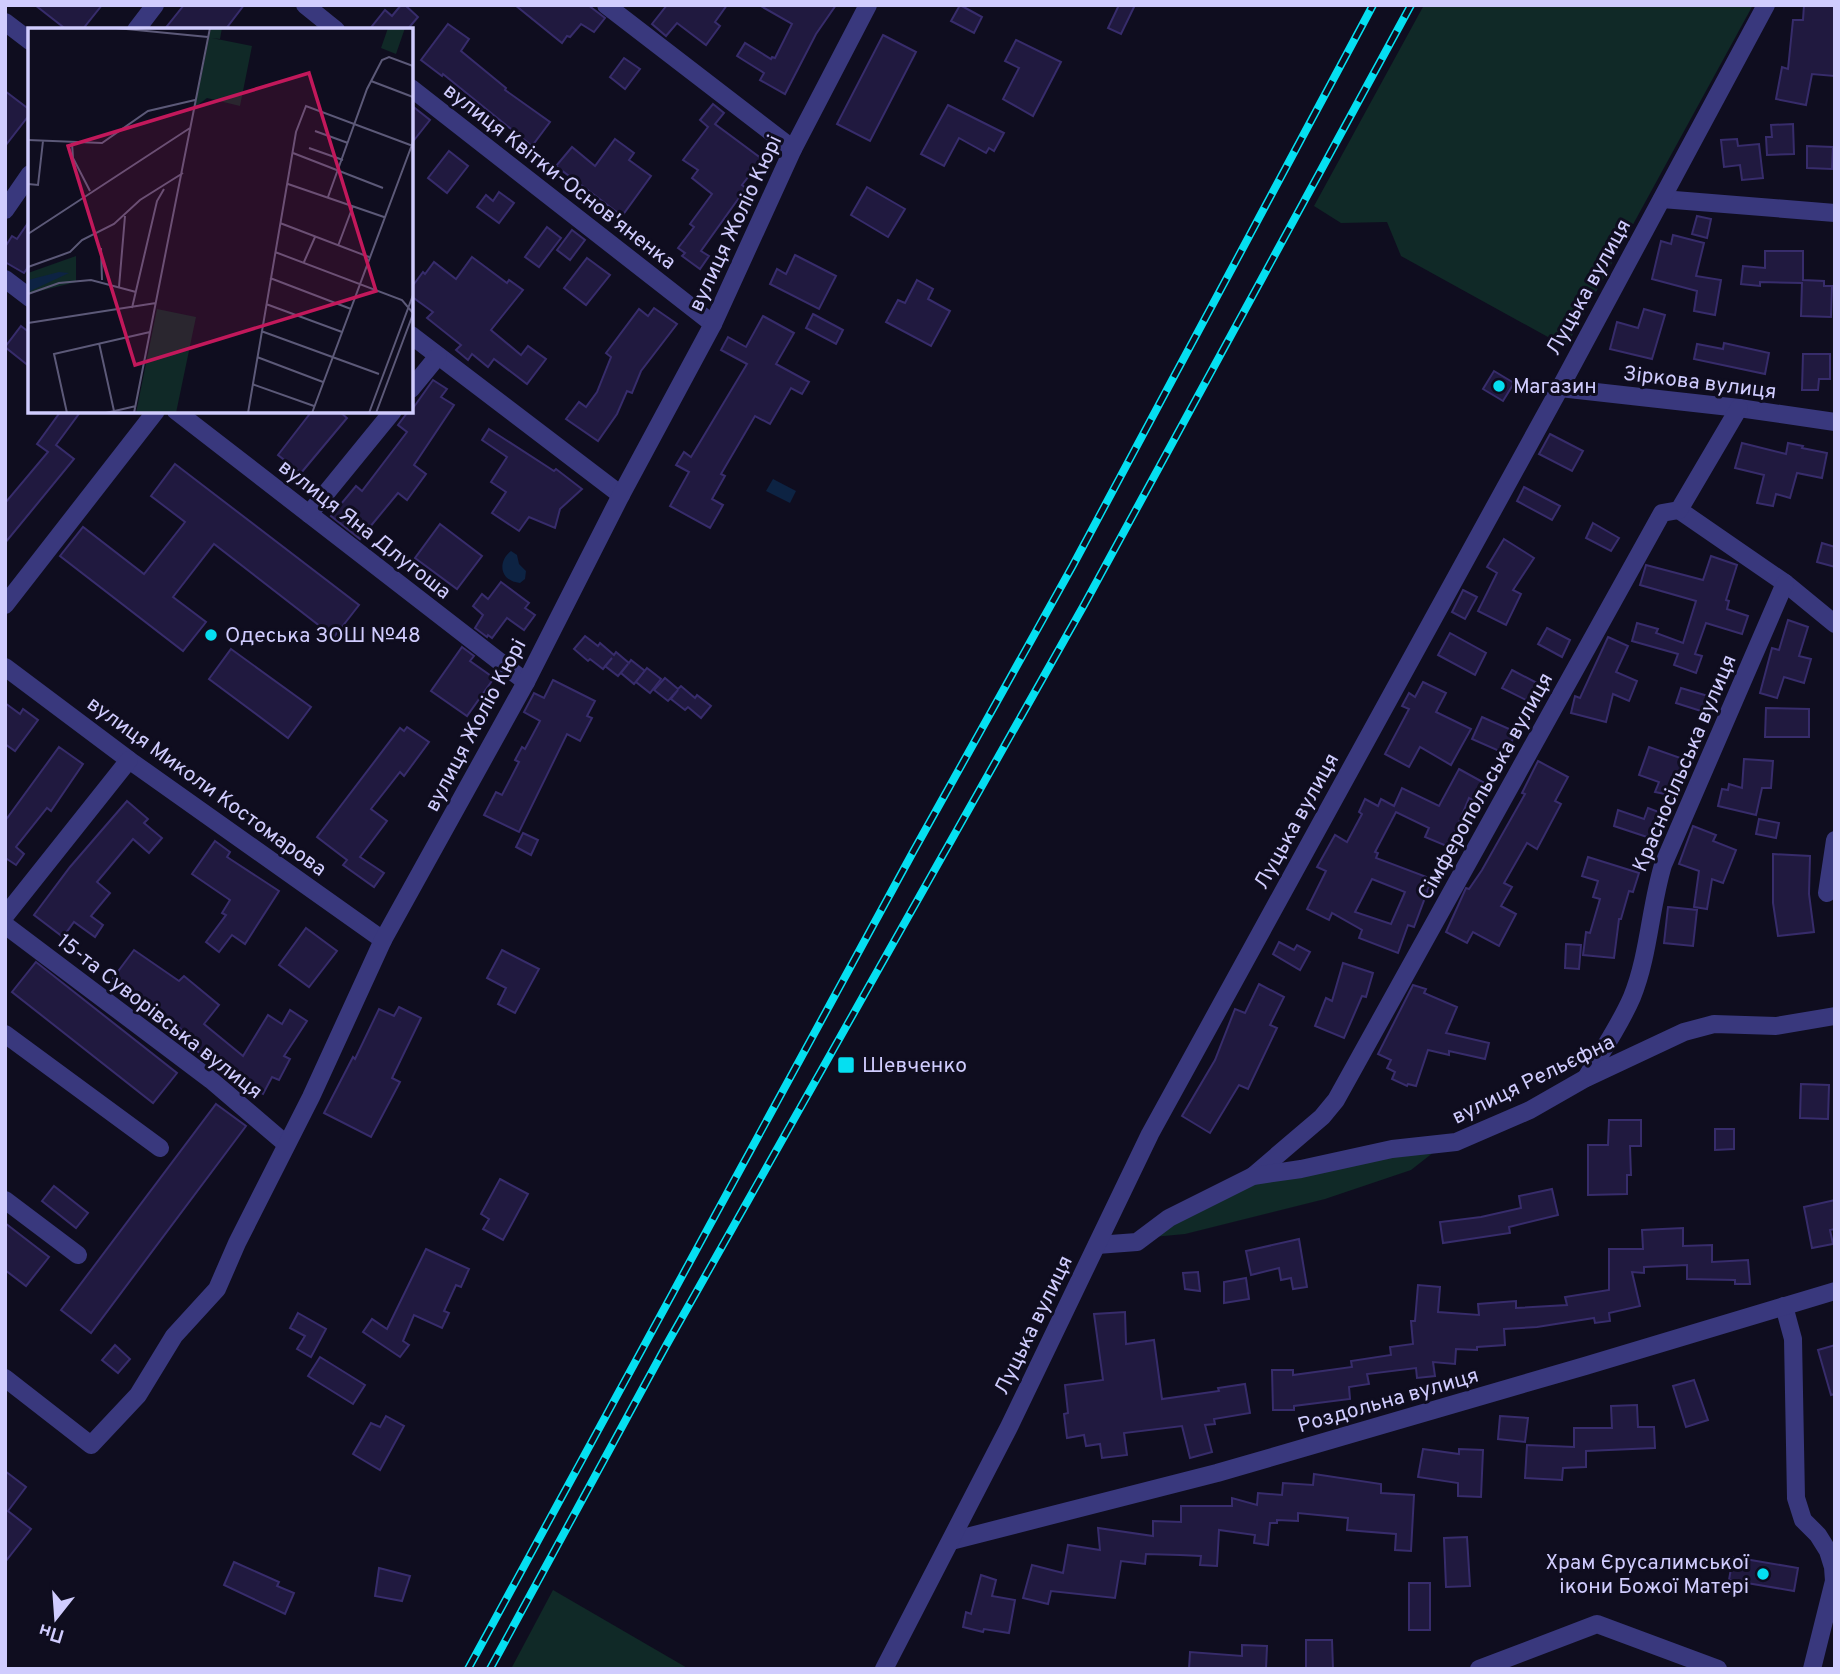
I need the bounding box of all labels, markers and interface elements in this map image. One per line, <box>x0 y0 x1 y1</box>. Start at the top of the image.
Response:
inset map <box>28 28 413 413</box>
street label: вулиця Квітки-Основ'яненка <box>437 78 681 276</box>
street label: вулиця Жоліо Кюрі <box>684 131 789 316</box>
street label: Луцька вулиця <box>1541 215 1638 361</box>
street label: Зіркова вулиця <box>1622 361 1778 406</box>
place label: Магазин <box>1513 374 1597 401</box>
marker: Магазин <box>1491 378 1507 394</box>
street label: вулиця Яна Длугоша <box>272 454 456 606</box>
place label: Одеська ЗОШ №48 <box>225 623 421 650</box>
marker: Одеська ЗОШ №48 <box>203 627 219 643</box>
street label: вулиця Жоліо Кюрі <box>419 635 533 817</box>
street label: Красносільська вулиця <box>1627 651 1743 876</box>
street label: Сімферопольська вулиця <box>1412 668 1560 905</box>
street label: вулиця Миколи Костомарова <box>81 691 331 883</box>
street label: Луцька вулиця <box>1249 749 1346 895</box>
street label: 15-та Суворівська вулиця <box>51 928 267 1106</box>
street label: вулиця Рельєфна <box>1448 1029 1619 1131</box>
place label: Шевченко <box>862 1053 967 1080</box>
marker: Шевченко <box>836 1055 856 1075</box>
street label: Луцька вулиця <box>989 1251 1080 1400</box>
street label: Роздольна вулиця <box>1295 1363 1482 1440</box>
place label: Храм Єрусалимської ікони Божої Матері <box>1546 1550 1750 1601</box>
marker: Храм Єрусалимської ікони Божої Матері <box>1755 1566 1771 1582</box>
north arrow <box>21 1583 91 1653</box>
text: Пн <box>36 1617 67 1648</box>

